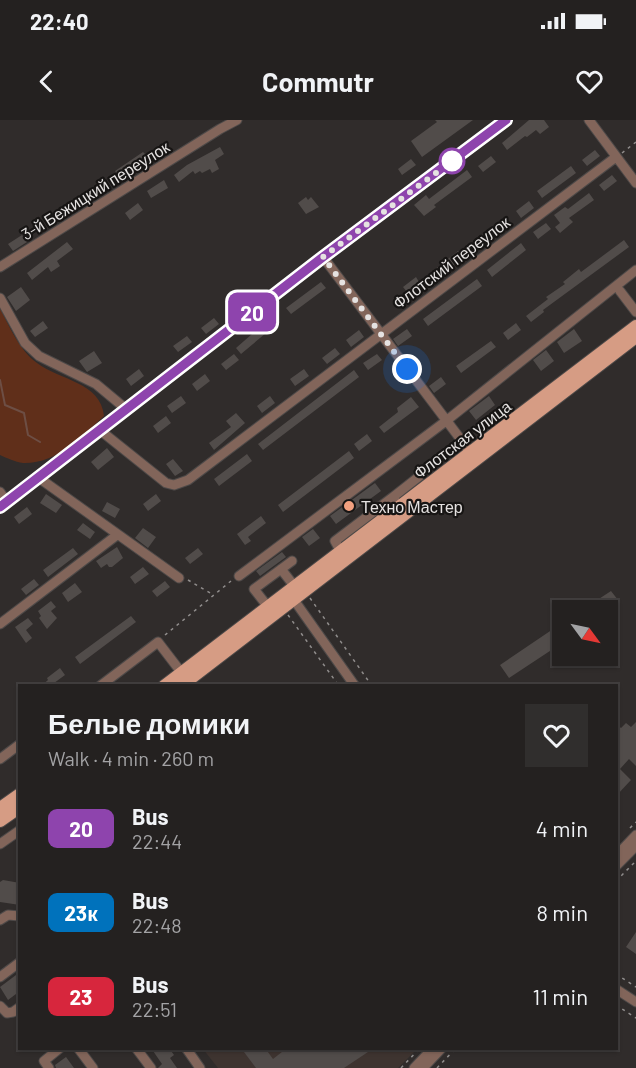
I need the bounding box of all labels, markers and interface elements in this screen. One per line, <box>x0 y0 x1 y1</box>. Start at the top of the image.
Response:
text: 22:40 <box>30 8 89 34</box>
icon: back <box>30 65 63 98</box>
text: Commutr <box>262 65 374 97</box>
icon: heart <box>573 65 606 98</box>
street label: 3-й Бежицкий переулок <box>17 136 173 243</box>
unlabelled marker <box>439 148 465 174</box>
street label: Флотский переулок <box>389 211 514 312</box>
line badge: 20 <box>225 292 279 332</box>
text: 20 <box>240 300 264 325</box>
your location <box>392 354 422 384</box>
street label: Флотская улица <box>410 396 514 482</box>
place label: Техно Мастер <box>361 497 463 516</box>
marker: Техно Мастер <box>342 499 356 513</box>
north arrow <box>552 600 618 666</box>
map controls <box>552 600 618 666</box>
button: heart <box>525 704 588 767</box>
text: Белые домики <box>48 706 250 740</box>
text: Walk · 4 min · 260 m <box>48 746 214 770</box>
text: Bus <box>132 803 169 829</box>
text: 4 min <box>536 815 588 841</box>
text: 20 <box>69 816 93 841</box>
text: 22:44 <box>132 829 182 853</box>
text: Bus <box>132 887 169 913</box>
text: 8 min <box>536 899 588 925</box>
text: 23к <box>64 900 98 925</box>
text: 22:48 <box>132 913 182 937</box>
text: Bus <box>132 971 169 997</box>
text: 11 min <box>532 983 588 1009</box>
text: 23 <box>70 984 92 1009</box>
text: 22:51 <box>132 997 177 1021</box>

